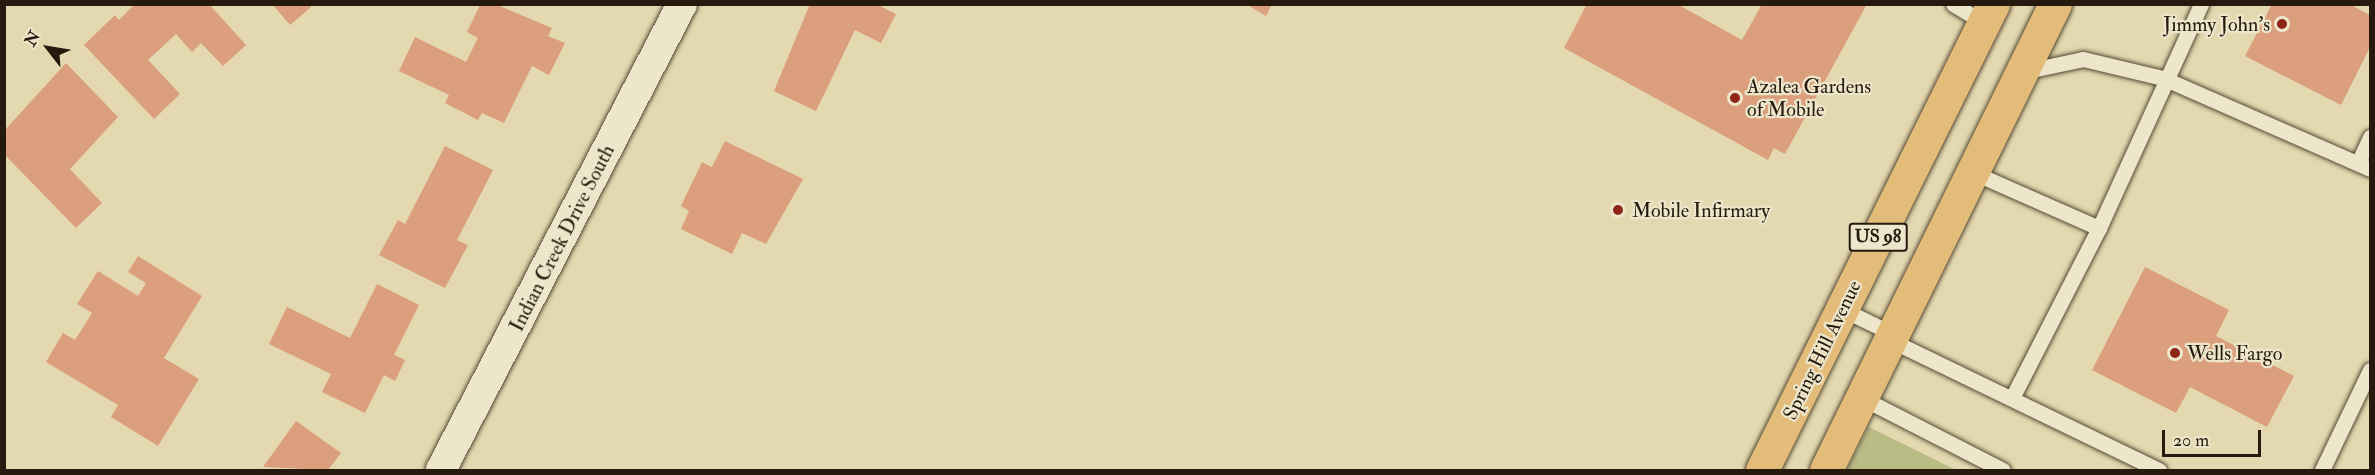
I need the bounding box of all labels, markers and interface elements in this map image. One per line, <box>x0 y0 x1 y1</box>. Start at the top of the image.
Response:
place label: Jimmy John's <box>2163 12 2270 36</box>
marker: Jimmy John's <box>2275 17 2289 31</box>
north arrow <box>18 18 78 78</box>
text: N <box>20 27 45 50</box>
place label: Azalea Gardens of Mobile <box>1747 74 1871 121</box>
marker: Azalea Gardens of Mobile <box>1728 91 1742 105</box>
street label: Indian Creek Drive South <box>504 141 620 335</box>
place label: Mobile Infirmary <box>1632 198 1770 222</box>
marker: Mobile Infirmary <box>1609 201 1627 219</box>
road number: US 98 <box>1848 222 1908 252</box>
street label: Spring Hill Avenue <box>1778 276 1866 424</box>
place label: Wells Fargo <box>2187 341 2282 365</box>
marker: Wells Fargo <box>2168 346 2182 360</box>
scale bar <box>2165 418 2264 456</box>
text: 20 m <box>2173 429 2209 452</box>

